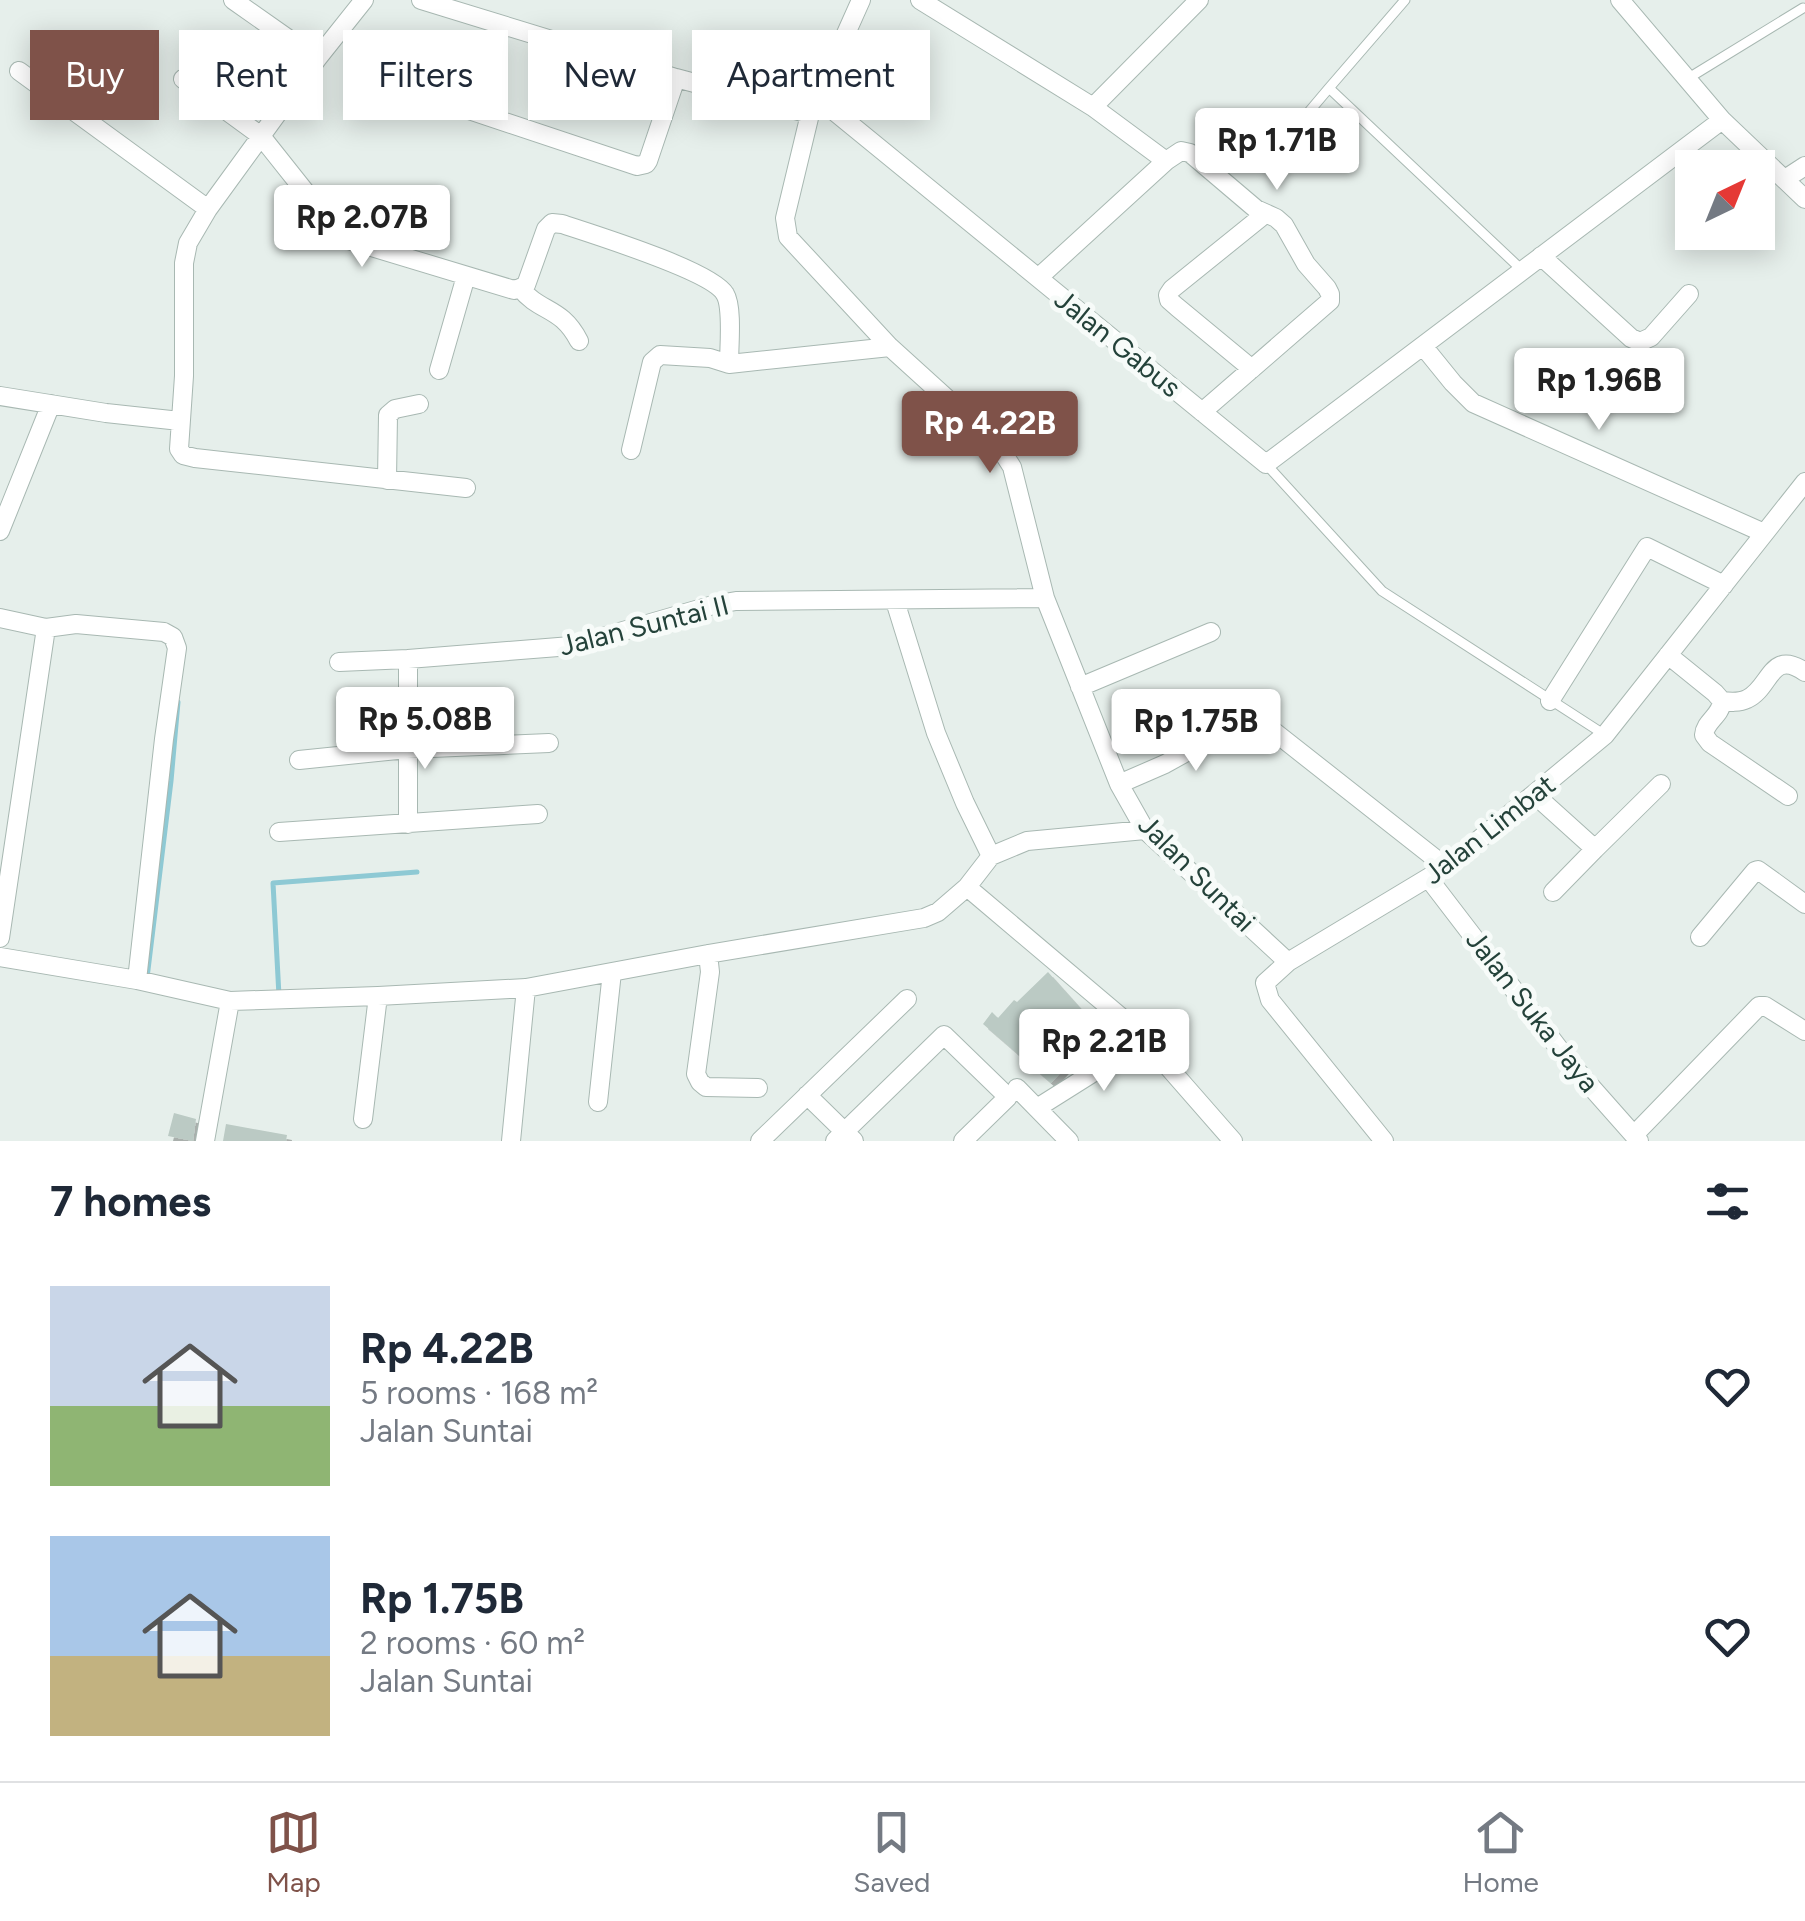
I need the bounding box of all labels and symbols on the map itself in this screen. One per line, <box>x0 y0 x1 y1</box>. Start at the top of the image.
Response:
pin: Rp 1.71B <box>1174 108 1380 193</box>
north arrow <box>1675 150 1775 250</box>
pin: Rp 2.07B <box>259 185 465 270</box>
street label: Jalan Gabus <box>1048 282 1188 404</box>
pin: Rp 1.96B <box>1496 348 1702 433</box>
pin: Rp 4.22B <box>887 391 1093 476</box>
street label: Jalan Suntai II <box>556 588 732 662</box>
pin: Rp 5.08B <box>322 687 528 772</box>
pin: Rp 1.75B <box>1093 689 1299 774</box>
street label: Jalan Limbat <box>1416 767 1562 891</box>
street label: Jalan Suntai <box>1131 807 1263 939</box>
street label: Jalan Suka Jaya <box>1459 923 1607 1099</box>
pin: Rp 2.21B <box>1001 1009 1207 1094</box>

